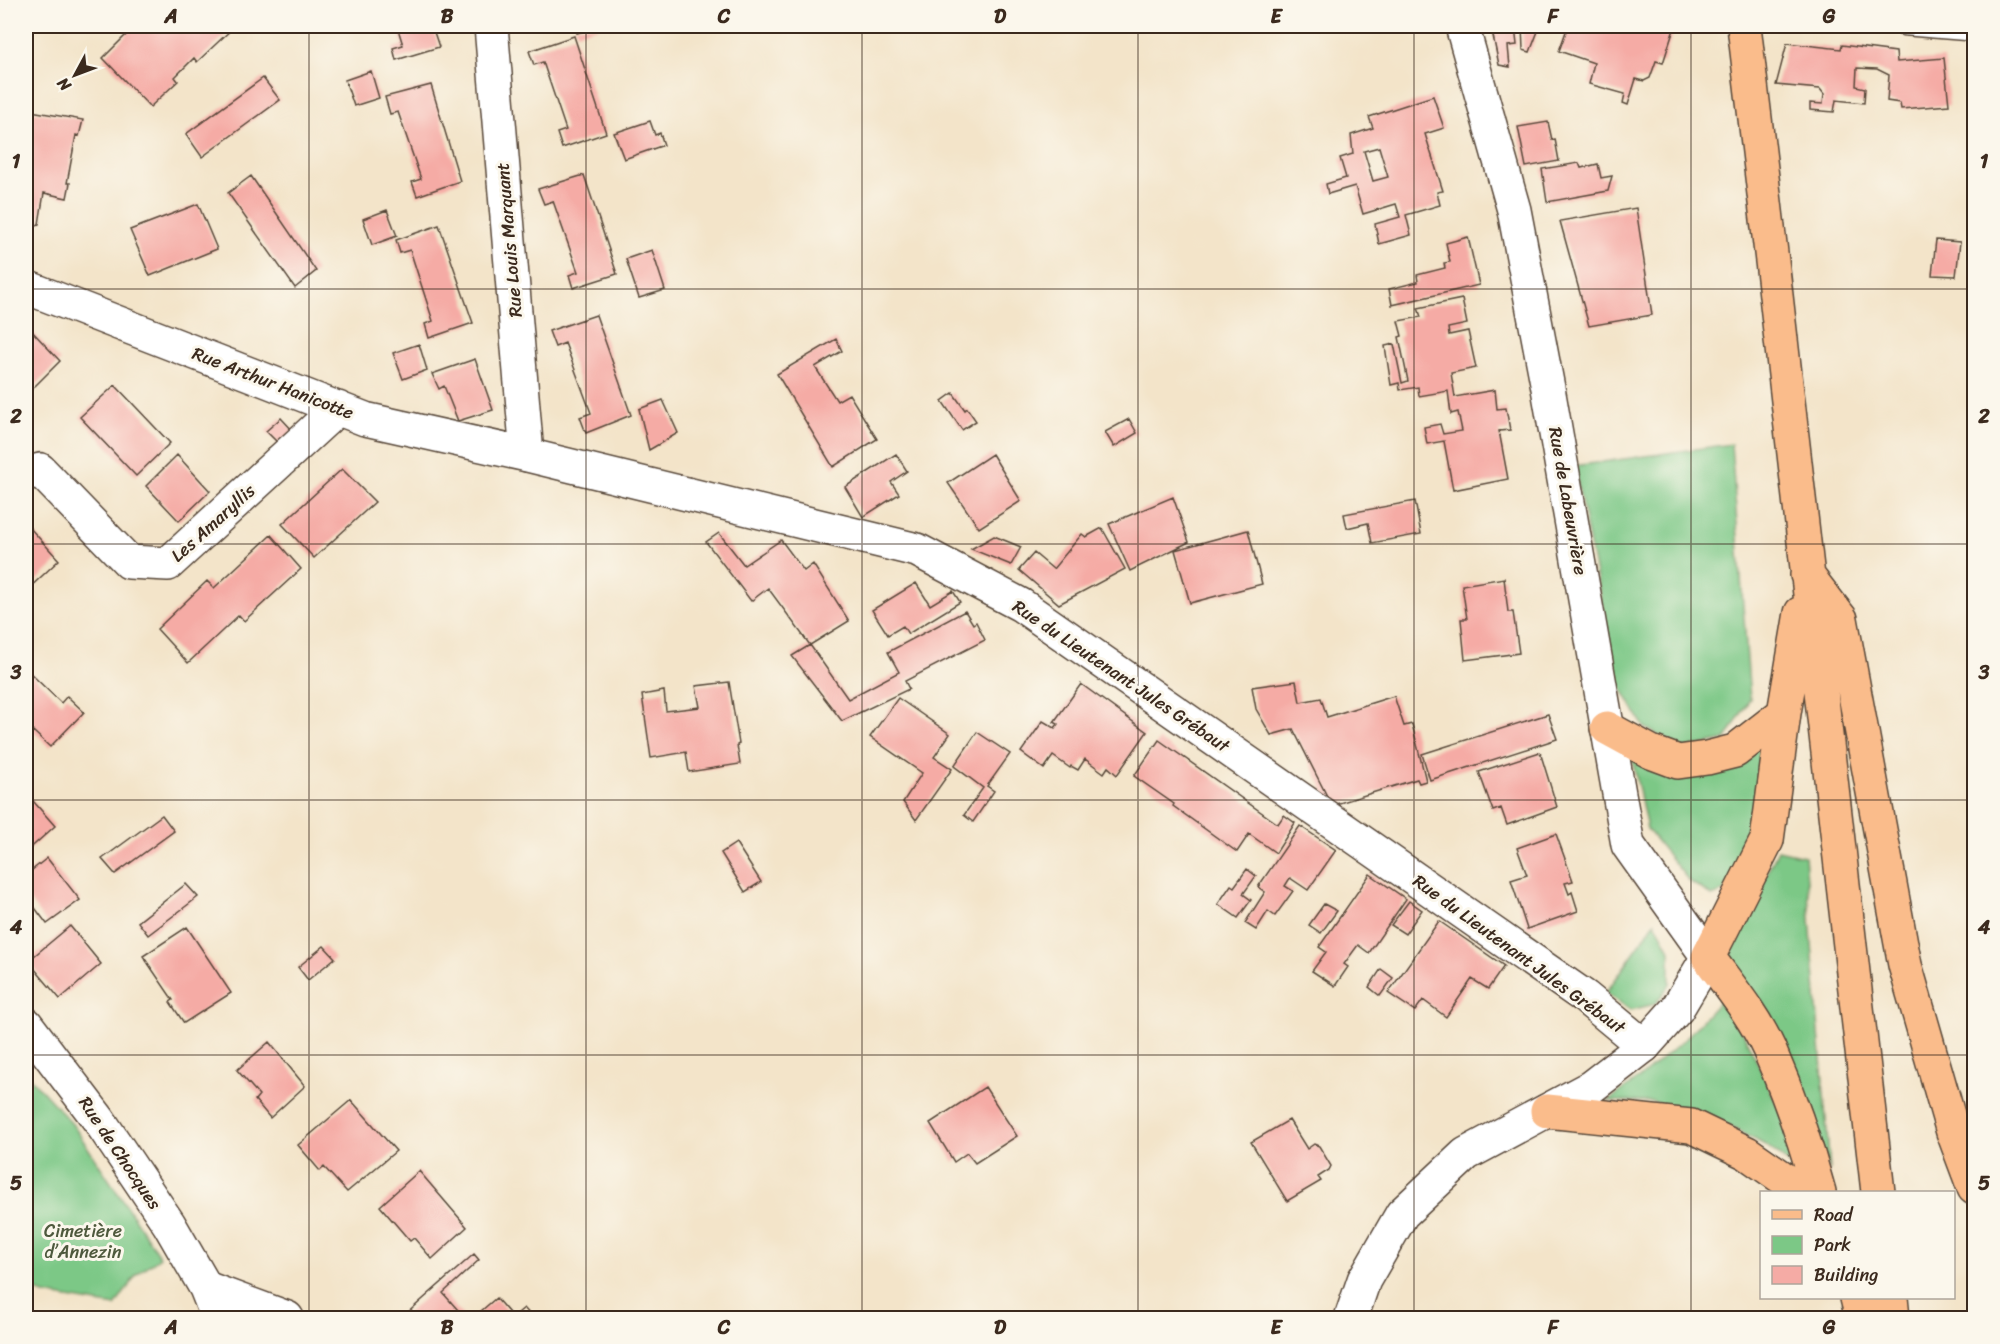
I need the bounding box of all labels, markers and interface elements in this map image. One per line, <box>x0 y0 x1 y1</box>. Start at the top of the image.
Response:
text: A <box>163 0 178 34</box>
text: B <box>441 0 454 34</box>
text: C <box>717 0 731 34</box>
text: D <box>994 0 1007 34</box>
text: E <box>1270 0 1283 34</box>
text: F <box>1547 0 1560 34</box>
text: G <box>1822 0 1836 34</box>
north arrow <box>45 45 105 105</box>
text: N <box>49 70 79 99</box>
text: 1 <box>12 144 21 179</box>
text: 1 <box>1980 144 1989 179</box>
street label: Rue Louis Marquant <box>486 161 532 319</box>
street label: Rue Arthur Hanicotte <box>187 337 359 429</box>
text: 2 <box>9 399 22 434</box>
text: 2 <box>1977 399 1990 434</box>
street label: Rue de Labeuvrière <box>1539 424 1597 578</box>
street label: Les Amaryllis <box>163 475 263 570</box>
street label: Rue du Lieutenant Jules Grébaut <box>1006 591 1237 761</box>
text: 3 <box>10 655 22 690</box>
text: 3 <box>1978 655 1990 690</box>
street label: Rue du Lieutenant Jules Grébaut <box>1406 866 1633 1043</box>
text: 4 <box>9 910 23 945</box>
text: 4 <box>1977 910 1991 945</box>
street label: Rue de Chocques <box>70 1090 170 1217</box>
text: 5 <box>10 1166 22 1201</box>
text: 5 <box>1978 1166 1990 1201</box>
legend <box>1760 1191 1955 1299</box>
text: Road <box>1814 1199 1854 1231</box>
park label: Cimetière d’Annezin <box>44 1215 122 1268</box>
text: Park <box>1814 1229 1851 1261</box>
text: Building <box>1814 1259 1878 1291</box>
text: A <box>163 1310 178 1344</box>
text: B <box>441 1310 454 1344</box>
text: C <box>717 1310 731 1344</box>
text: D <box>994 1310 1007 1344</box>
text: E <box>1270 1310 1283 1344</box>
text: F <box>1547 1310 1560 1344</box>
text: G <box>1822 1310 1836 1344</box>

